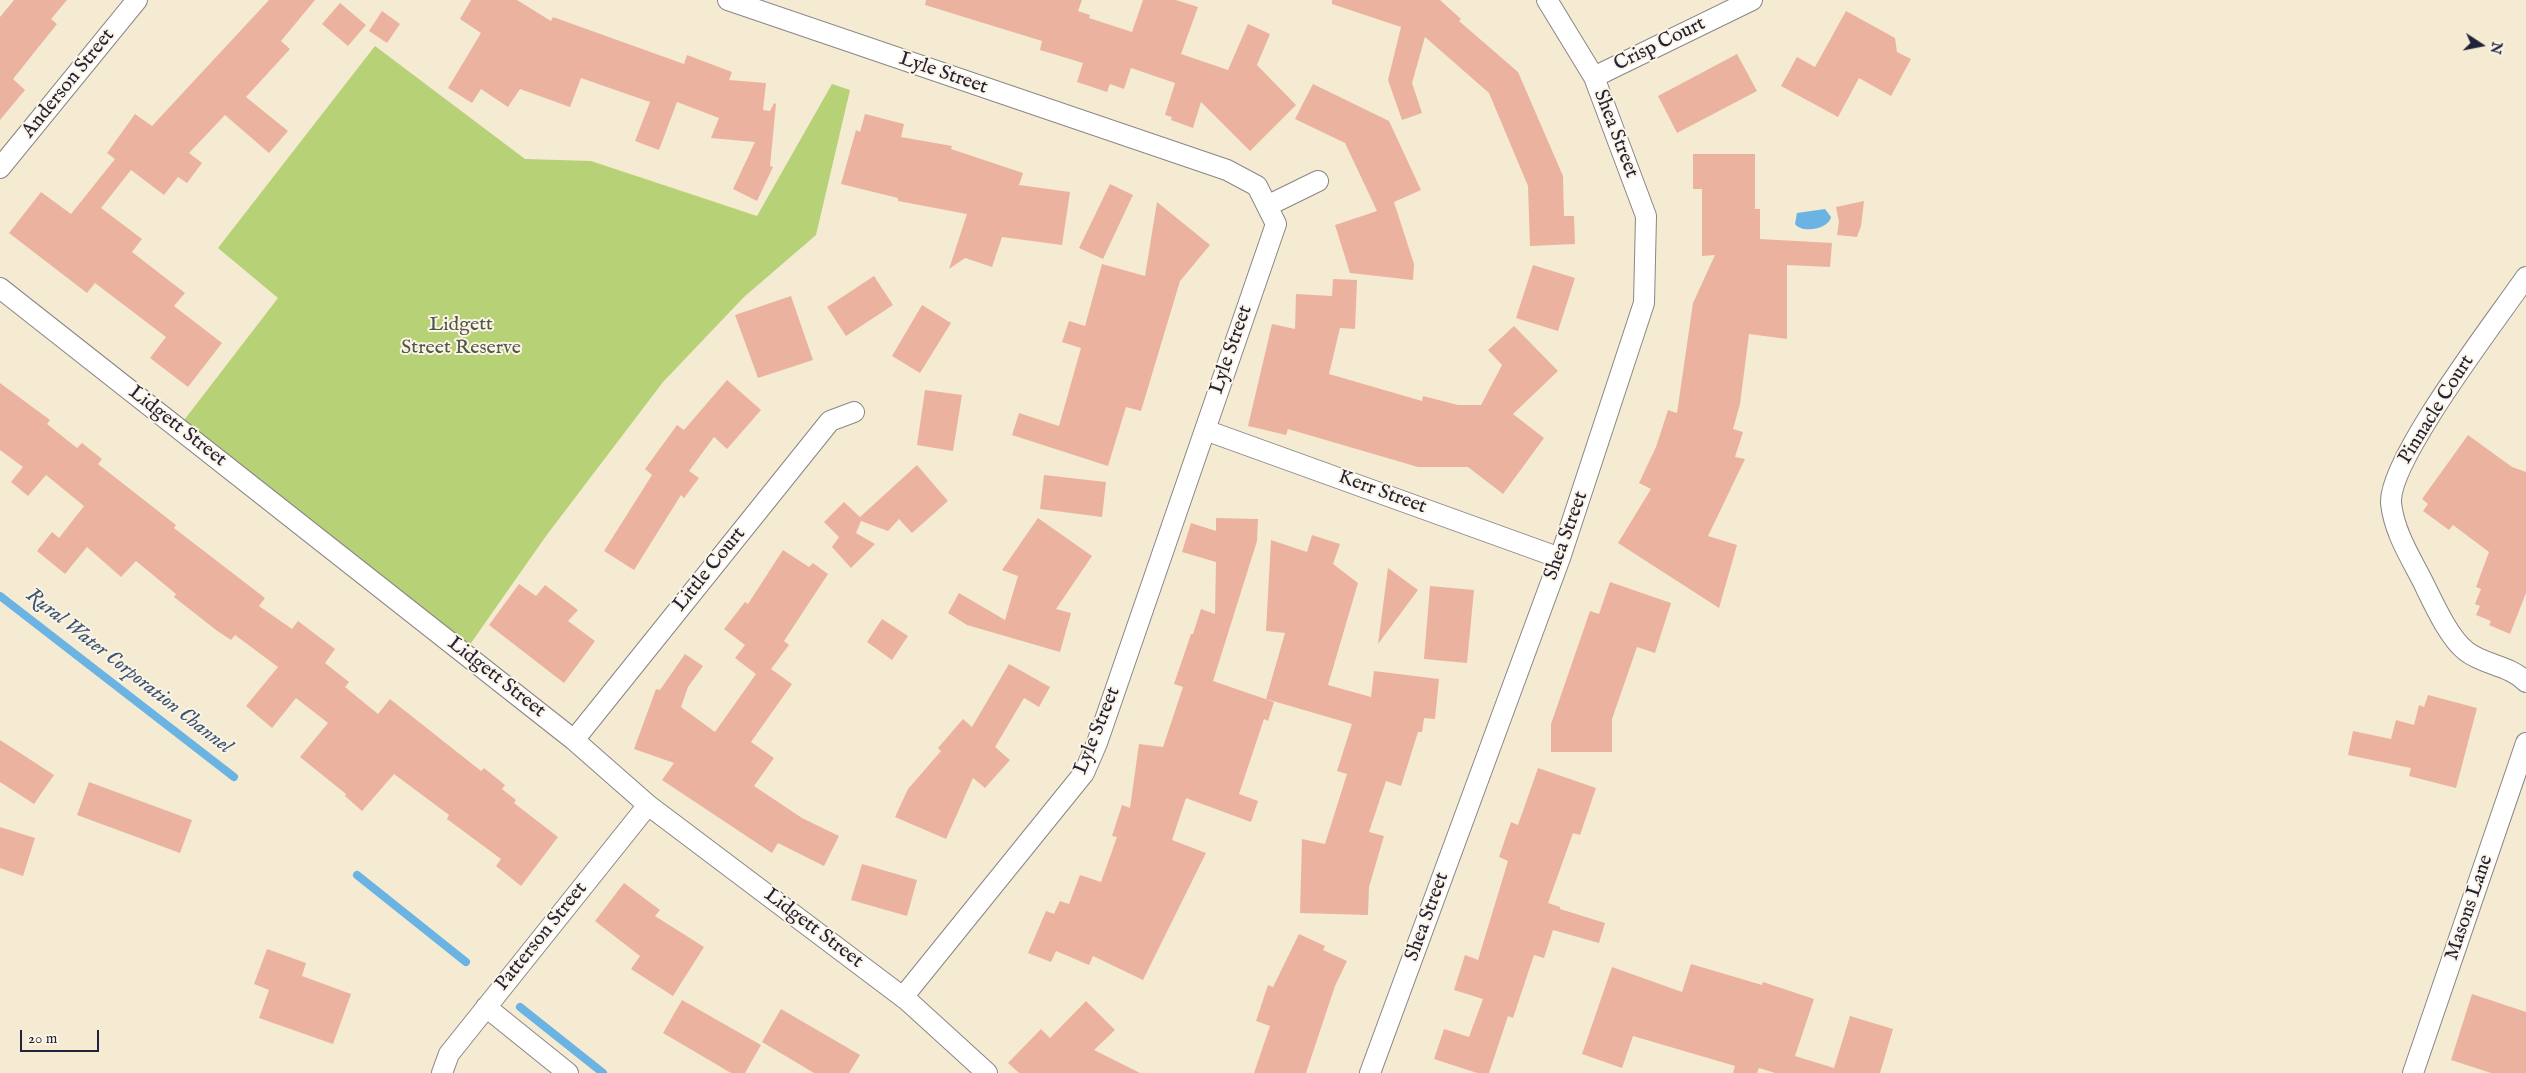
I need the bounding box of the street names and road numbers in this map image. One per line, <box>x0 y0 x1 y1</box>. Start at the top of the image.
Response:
street label: Crisp Court <box>1610 13 1710 77</box>
street label: Anderson Street <box>18 24 120 144</box>
street label: Lyle Street <box>896 48 990 100</box>
street label: Shea Street <box>1587 86 1643 182</box>
street label: Lyle Street <box>1206 303 1258 397</box>
street label: Pinnacle Court <box>2394 351 2480 469</box>
street label: Lidgett Street <box>123 381 231 473</box>
street label: Kerr Street <box>1334 466 1430 520</box>
street label: Shea Street <box>1540 488 1594 584</box>
street label: Little Court <box>669 523 751 617</box>
street label: Lidgett Street <box>442 632 550 724</box>
street label: Lyle Street <box>1070 684 1126 778</box>
street label: Masons Lane <box>2441 852 2499 964</box>
street label: Shea Street <box>1401 869 1455 965</box>
street label: Patterson Street <box>491 878 593 996</box>
street label: Lidgett Street <box>759 884 867 974</box>

